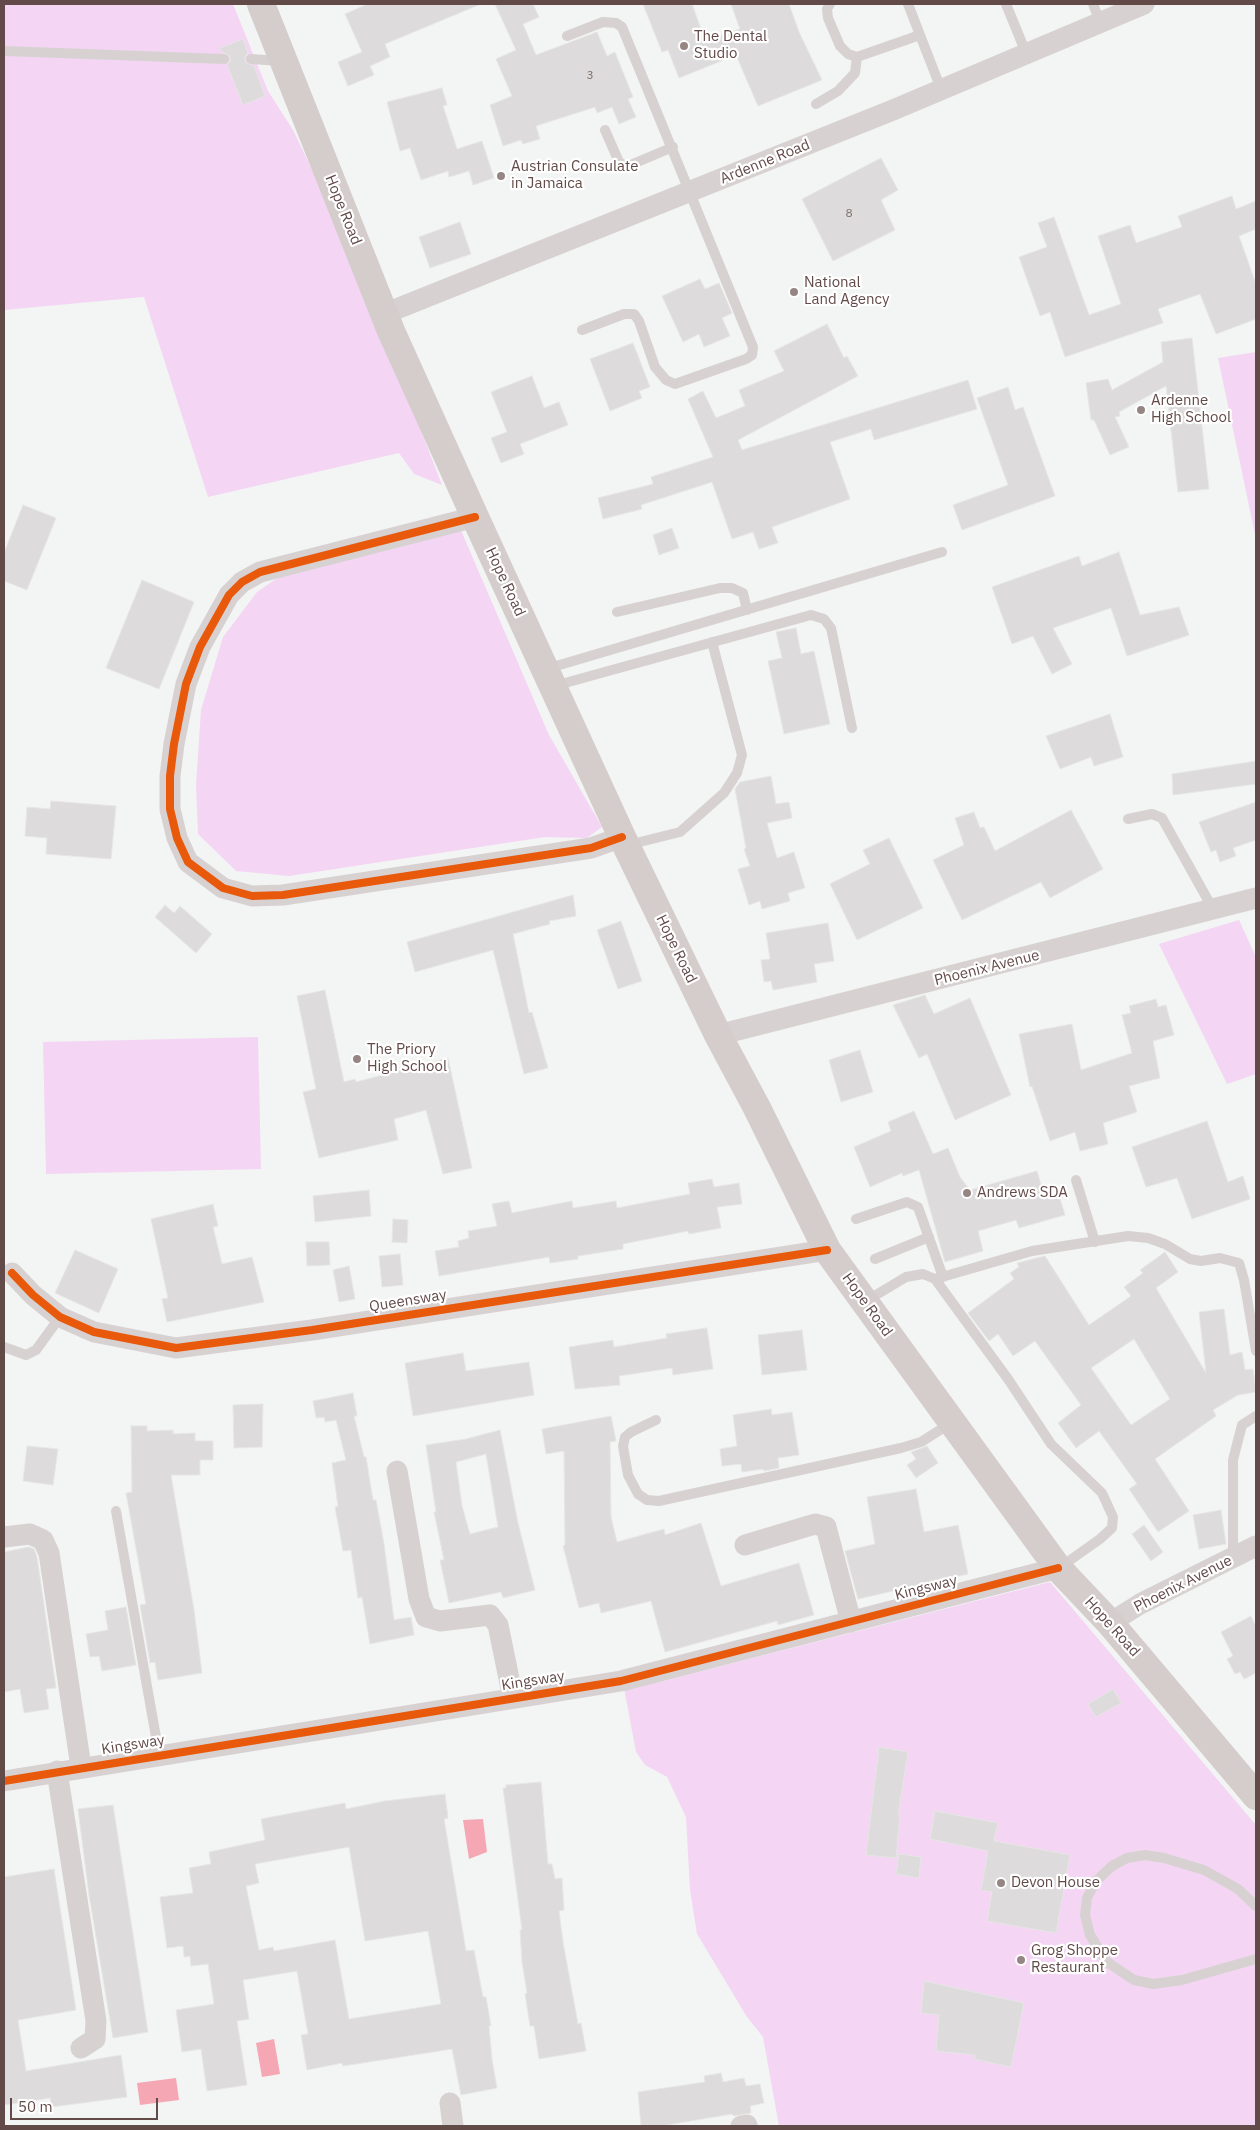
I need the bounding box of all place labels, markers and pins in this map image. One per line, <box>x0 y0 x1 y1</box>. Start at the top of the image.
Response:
place label: The Dental Studio <box>694 28 767 63</box>
marker: The Dental Studio <box>678 40 690 52</box>
place label: Austrian Consulate in Jamaica <box>511 158 639 193</box>
marker: Austrian Consulate in Jamaica <box>495 170 507 182</box>
place label: National Land Agency <box>804 274 889 309</box>
marker: National Land Agency <box>788 286 800 298</box>
place label: Ardenne High School <box>1151 392 1231 427</box>
marker: Ardenne High School <box>1135 404 1147 416</box>
place label: The Priory High School <box>367 1041 447 1076</box>
marker: The Priory High School <box>351 1053 363 1065</box>
place label: Andrews SDA <box>977 1184 1068 1202</box>
marker: Andrews SDA <box>961 1187 973 1199</box>
place label: Devon House <box>1011 1874 1100 1892</box>
marker: Devon House <box>995 1877 1007 1889</box>
place label: Grog Shoppe Restaurant <box>1031 1942 1118 1977</box>
marker: Grog Shoppe Restaurant <box>1015 1954 1027 1966</box>

